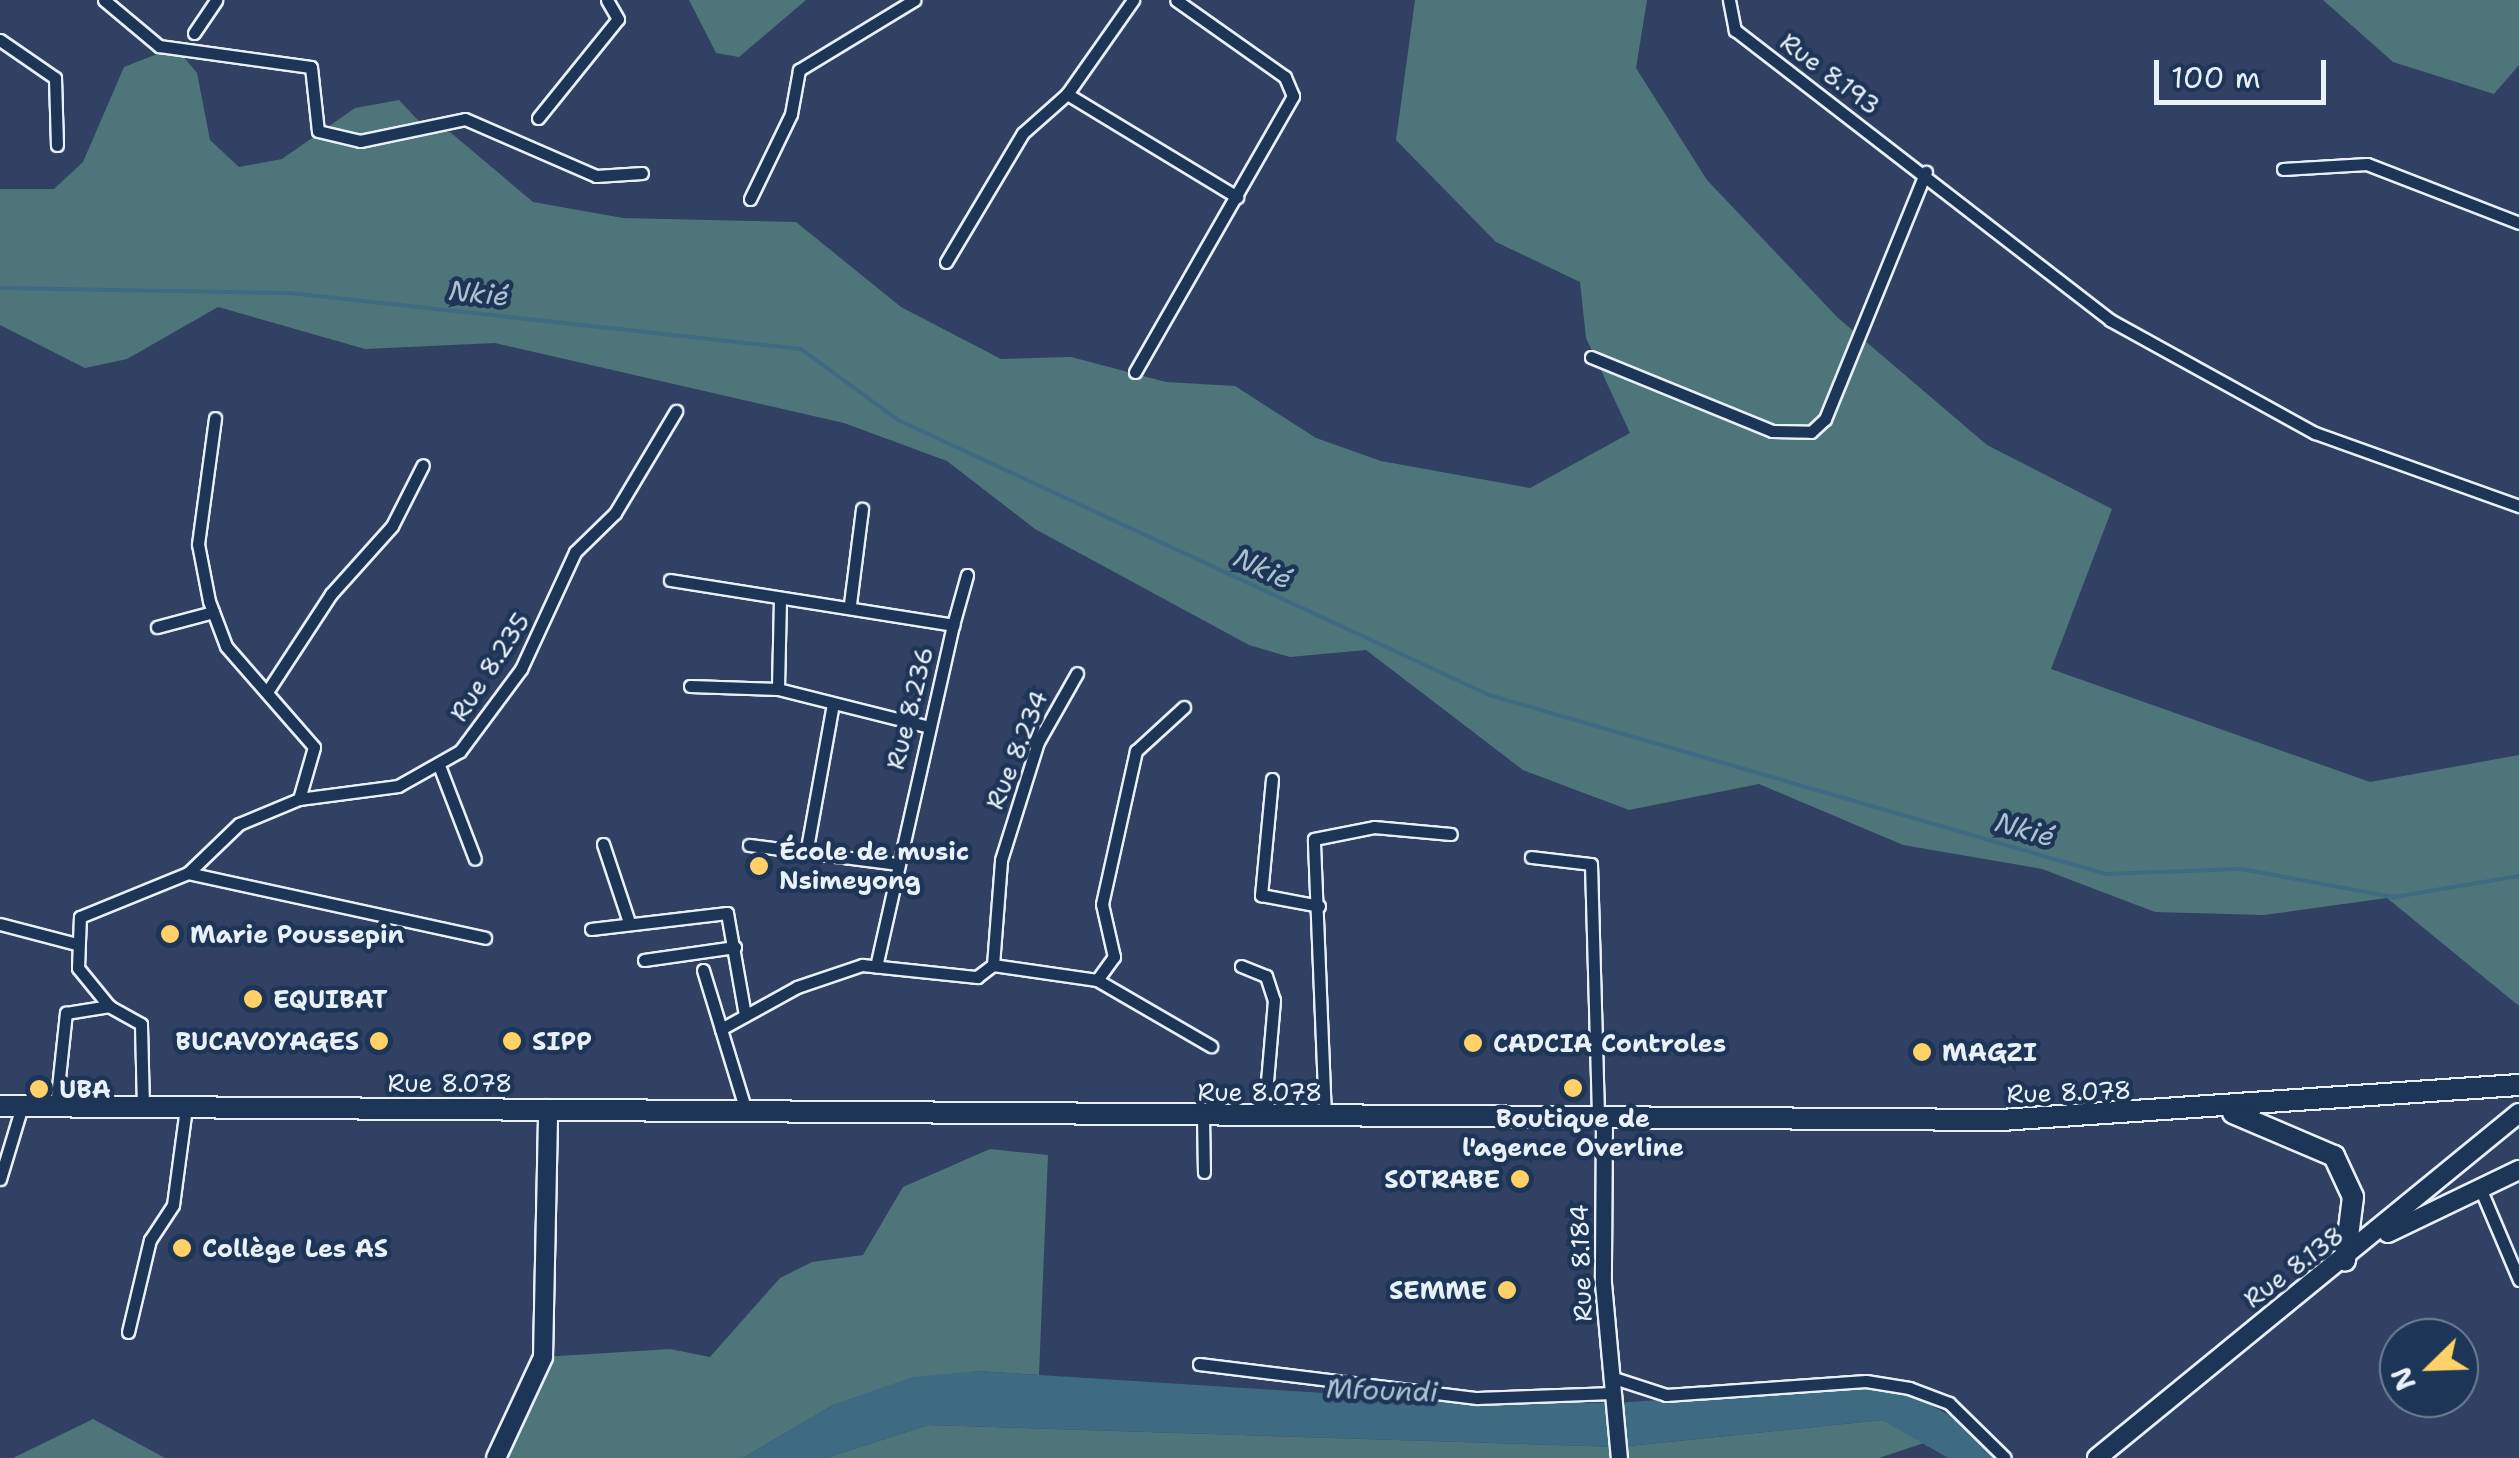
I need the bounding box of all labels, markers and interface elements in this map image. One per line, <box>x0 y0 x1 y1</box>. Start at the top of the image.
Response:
street label: Rue 8.193 <box>1774 27 1886 121</box>
scale bar <box>2159 40 2332 102</box>
text: 100 m <box>2171 57 2261 98</box>
water label: Nkié <box>447 273 511 313</box>
water label: Nkié <box>1228 540 1298 596</box>
street label: Rue 8.235 <box>444 607 536 727</box>
street label: Rue 8.236 <box>880 643 940 773</box>
street label: Rue 8.234 <box>980 686 1054 814</box>
water label: Nkié <box>1991 805 2059 853</box>
place label: École de music Nsimeyong <box>779 837 969 896</box>
marker: École de music Nsimeyong <box>748 855 770 877</box>
place label: Marie Poussepin <box>190 919 404 949</box>
marker: Marie Poussepin <box>159 923 181 945</box>
place label: EQUIBAT <box>273 984 388 1014</box>
marker: EQUIBAT <box>242 988 264 1010</box>
place label: BUCAVOYAGES <box>175 1026 359 1056</box>
place label: SIPP <box>532 1026 592 1056</box>
place label: CADCIA Controles <box>1493 1028 1726 1058</box>
marker: BUCAVOYAGES <box>368 1030 390 1052</box>
marker: SIPP <box>501 1030 523 1052</box>
marker: CADCIA Controles <box>1462 1032 1484 1054</box>
place label: MAGZI <box>1942 1037 2037 1067</box>
marker: MAGZI <box>1911 1041 1933 1063</box>
street label: Rue 8.078 <box>388 1068 512 1098</box>
place label: UBA <box>59 1074 111 1104</box>
street label: Rue 8.078 <box>2006 1075 2132 1109</box>
street label: Rue 8.078 <box>1198 1077 1322 1107</box>
marker: Boutique de l'agence Overline <box>1562 1077 1584 1099</box>
marker: UBA <box>28 1078 50 1100</box>
place label: Boutique de l'agence Overline <box>1462 1104 1684 1163</box>
place label: SOTRABE <box>1384 1164 1500 1194</box>
marker: SOTRABE <box>1509 1168 1531 1190</box>
street label: Rue 8.184 <box>1564 1204 1598 1322</box>
street label: Rue 8.138 <box>2238 1220 2350 1314</box>
place label: Collège Les AS <box>202 1233 388 1263</box>
marker: Collège Les AS <box>171 1237 193 1259</box>
place label: SEMME <box>1389 1275 1487 1305</box>
marker: SEMME <box>1496 1279 1518 1301</box>
north arrow <box>2379 1318 2479 1418</box>
text: N <box>2381 1361 2425 1397</box>
water label: Mfoundi <box>1325 1371 1439 1409</box>

